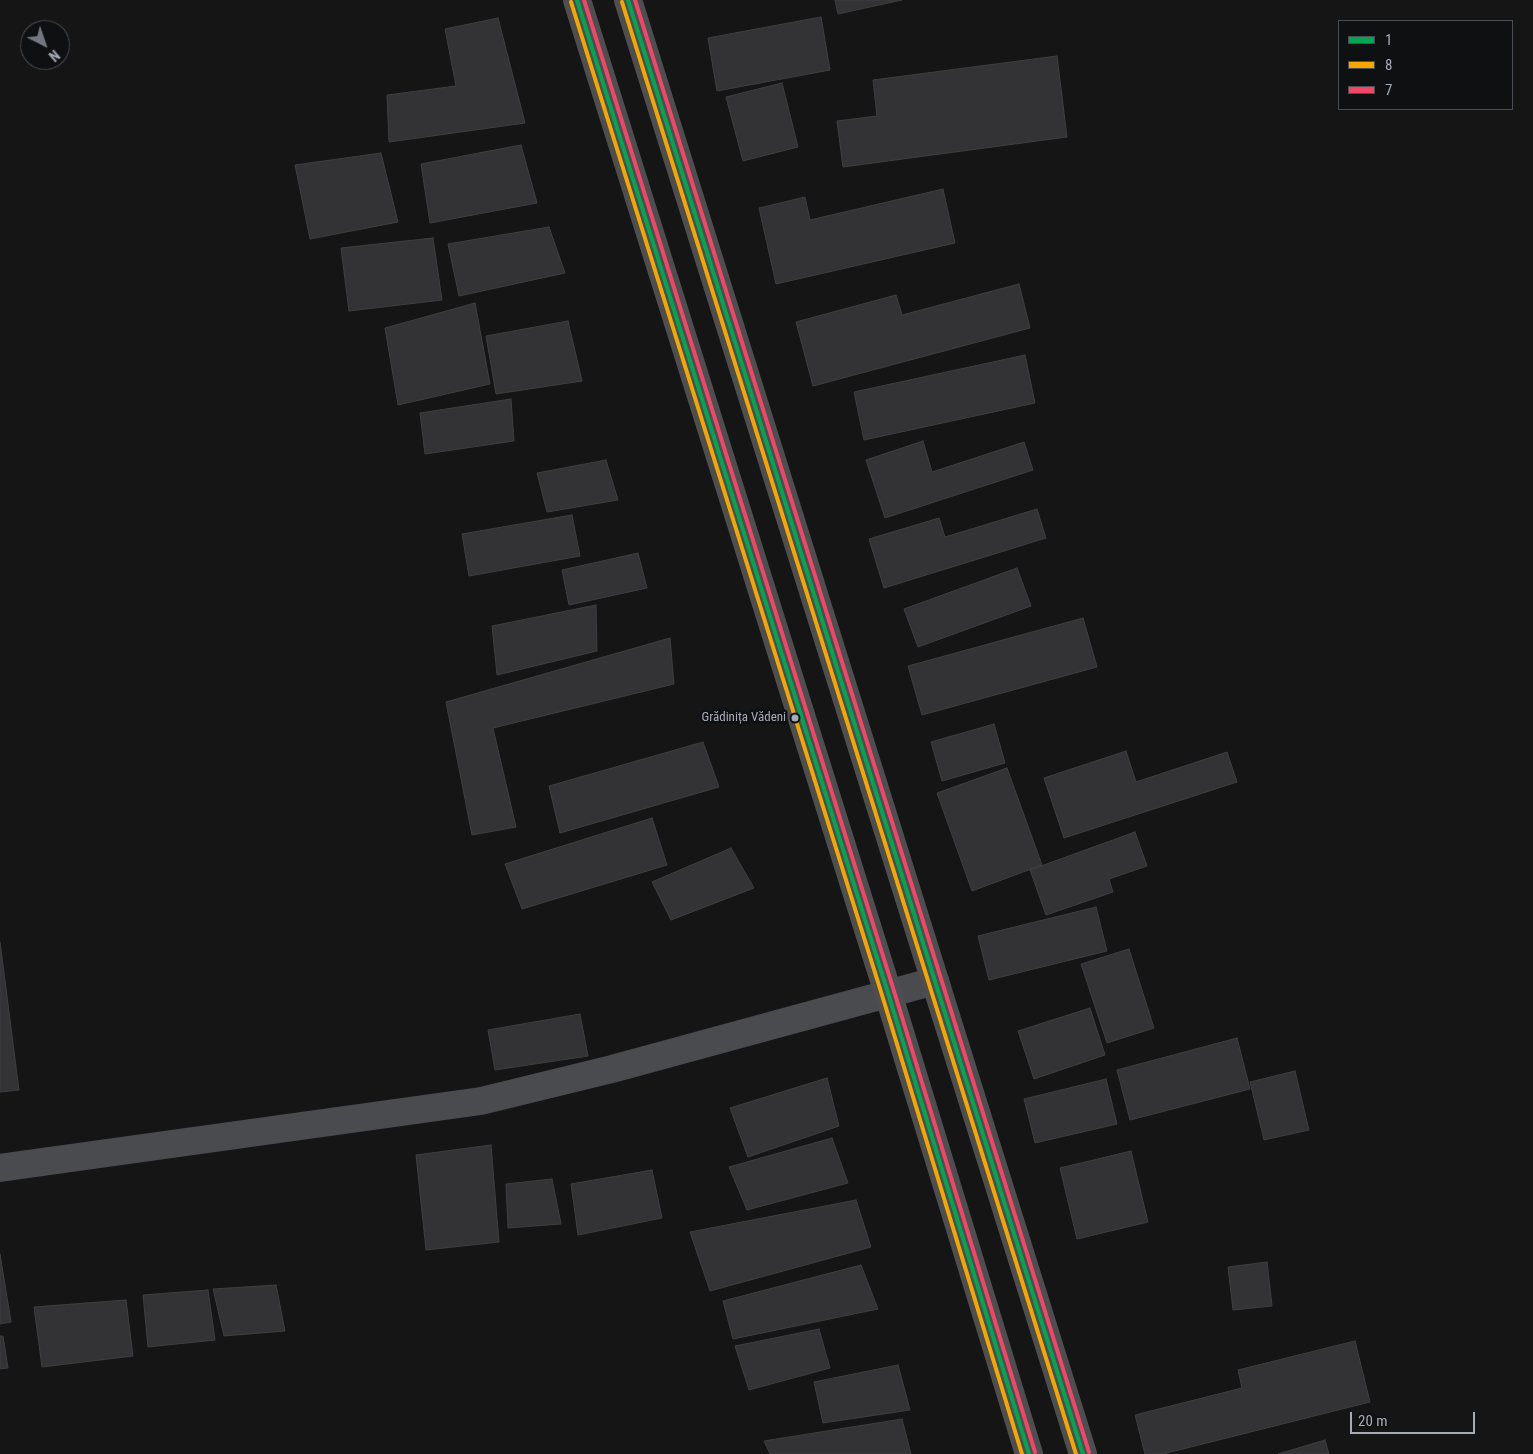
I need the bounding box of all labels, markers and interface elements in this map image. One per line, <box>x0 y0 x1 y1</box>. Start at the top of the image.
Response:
north arrow <box>20 20 70 70</box>
legend <box>1338 20 1513 110</box>
text: 1 <box>1385 31 1392 49</box>
text: N <box>46 47 63 64</box>
text: 8 <box>1385 56 1392 74</box>
text: 7 <box>1385 81 1392 99</box>
place label: Grădinița Vădeni <box>702 710 786 726</box>
marker: Grădinița Vădeni <box>790 713 800 723</box>
scale bar <box>1353 1402 1478 1434</box>
text: 20 m <box>1358 1412 1388 1430</box>

